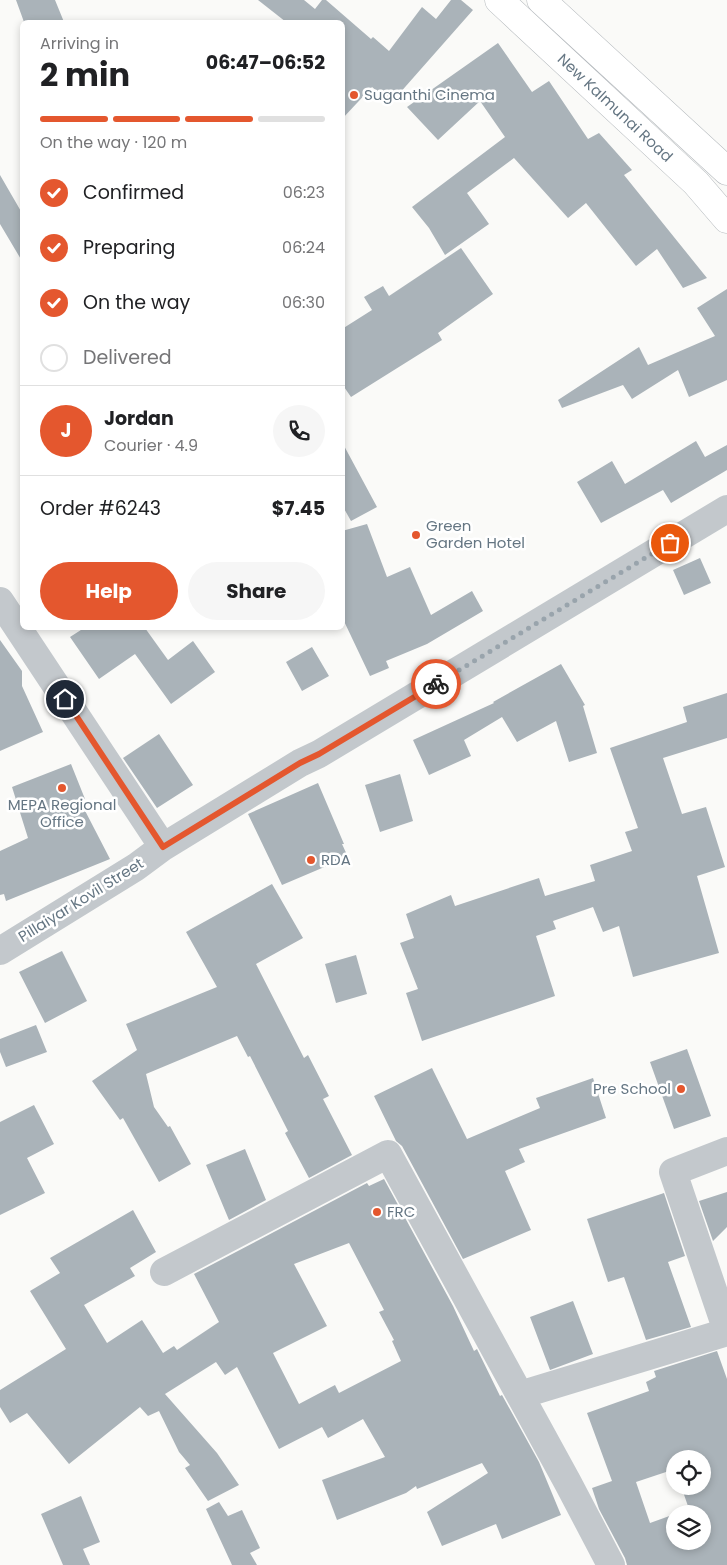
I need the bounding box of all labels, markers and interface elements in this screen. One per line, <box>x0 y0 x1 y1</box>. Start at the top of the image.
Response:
text: Arriving in <box>40 32 119 55</box>
text: 06:47–06:52 <box>206 49 325 76</box>
street label: New Kalmunai Road <box>553 49 678 167</box>
text: 2 min <box>40 52 130 97</box>
place label: Suganthi Cinema <box>364 84 495 105</box>
marker: Suganthi Cinema <box>348 89 360 101</box>
text: On the way · 120 m <box>40 131 187 154</box>
icon: check <box>40 179 68 207</box>
text: Confirmed <box>83 179 184 206</box>
text: 06:23 <box>283 181 325 204</box>
icon: check <box>40 234 68 262</box>
text: Preparing <box>83 234 175 261</box>
text: 06:24 <box>282 236 325 259</box>
icon: check <box>40 289 68 317</box>
text: On the way <box>83 289 190 316</box>
text: 06:30 <box>282 291 325 314</box>
text: Delivered <box>83 344 172 371</box>
text: Jordan <box>104 405 174 432</box>
button: phone <box>273 405 325 457</box>
text: J <box>61 417 71 444</box>
text: Courier · 4.9 <box>104 434 198 457</box>
text: Order #6243 <box>40 495 161 522</box>
text: $7.45 <box>272 495 325 522</box>
place label: Green Garden Hotel <box>426 515 525 553</box>
pin <box>649 522 691 564</box>
marker: Green Garden Hotel <box>410 529 422 541</box>
icon: bag <box>656 529 684 557</box>
button: Help <box>40 562 178 620</box>
button: Share <box>188 562 325 620</box>
courier <box>411 659 461 709</box>
icon: bike <box>422 670 450 698</box>
pin <box>44 678 86 720</box>
icon: home <box>51 685 79 713</box>
marker: MEPA Regional Office <box>56 782 68 794</box>
place label: MEPA Regional Office <box>8 794 116 832</box>
place label: RDA <box>321 849 351 870</box>
street label: Pillaiyar Kovil Street <box>14 852 147 947</box>
marker: RDA <box>305 854 317 866</box>
place label: Pre School <box>593 1078 671 1099</box>
marker: Pre School <box>675 1083 687 1095</box>
place label: FRC <box>387 1201 415 1222</box>
marker: FRC <box>371 1206 383 1218</box>
map controls <box>666 1450 711 1550</box>
button: locate <box>666 1450 711 1495</box>
button: layers <box>666 1505 711 1550</box>

